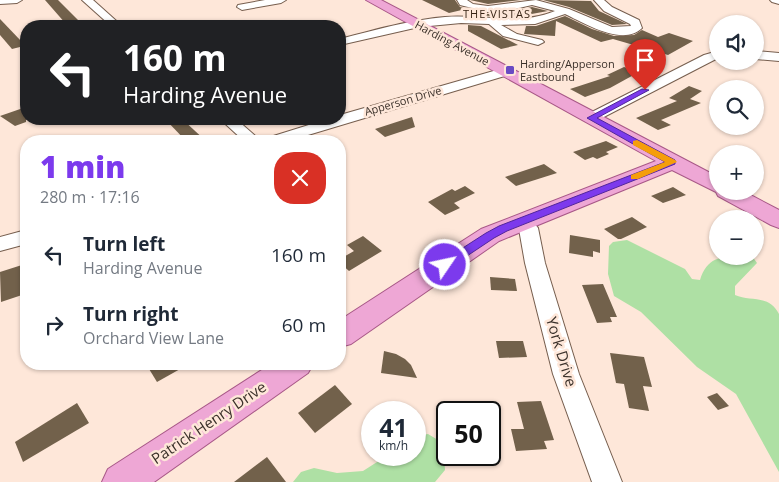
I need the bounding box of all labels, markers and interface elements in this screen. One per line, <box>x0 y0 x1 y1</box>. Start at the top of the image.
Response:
district label: THE VISTAS <box>463 6 531 21</box>
map controls <box>709 15 764 265</box>
button: sound <box>709 15 764 70</box>
street label: Harding Avenue <box>412 17 492 68</box>
text: 160 m <box>123 34 227 81</box>
pin <box>624 39 666 90</box>
icon: left <box>40 40 105 105</box>
icon: arrive <box>631 46 659 74</box>
place label: Harding/Apperson Eastbound <box>520 56 615 84</box>
marker: Harding/Apperson Eastbound <box>504 64 516 76</box>
text: Harding Avenue <box>123 79 287 109</box>
button: search <box>709 80 764 135</box>
street label: Apperson Drive <box>363 82 443 119</box>
button: + <box>709 145 764 200</box>
text: 1 min <box>40 146 125 187</box>
button: close <box>274 152 326 204</box>
text: 280 m · 17:16 <box>40 186 140 208</box>
button: − <box>709 210 764 265</box>
text: Turn left <box>83 231 165 257</box>
position arrow <box>418 238 470 290</box>
icon: left <box>40 241 68 269</box>
text: 160 m <box>271 242 326 268</box>
text: Harding Avenue <box>83 257 202 279</box>
text: Turn right <box>83 301 178 327</box>
icon: right <box>40 311 68 339</box>
text: 60 m <box>282 312 326 338</box>
street label: York Drive <box>542 314 582 389</box>
text: Orchard View Lane <box>83 327 224 349</box>
street label: Patrick Henry Drive <box>147 376 270 468</box>
speed limit sign: 50 <box>436 401 501 466</box>
text: 41 <box>379 410 408 444</box>
text: km/h <box>379 437 408 454</box>

